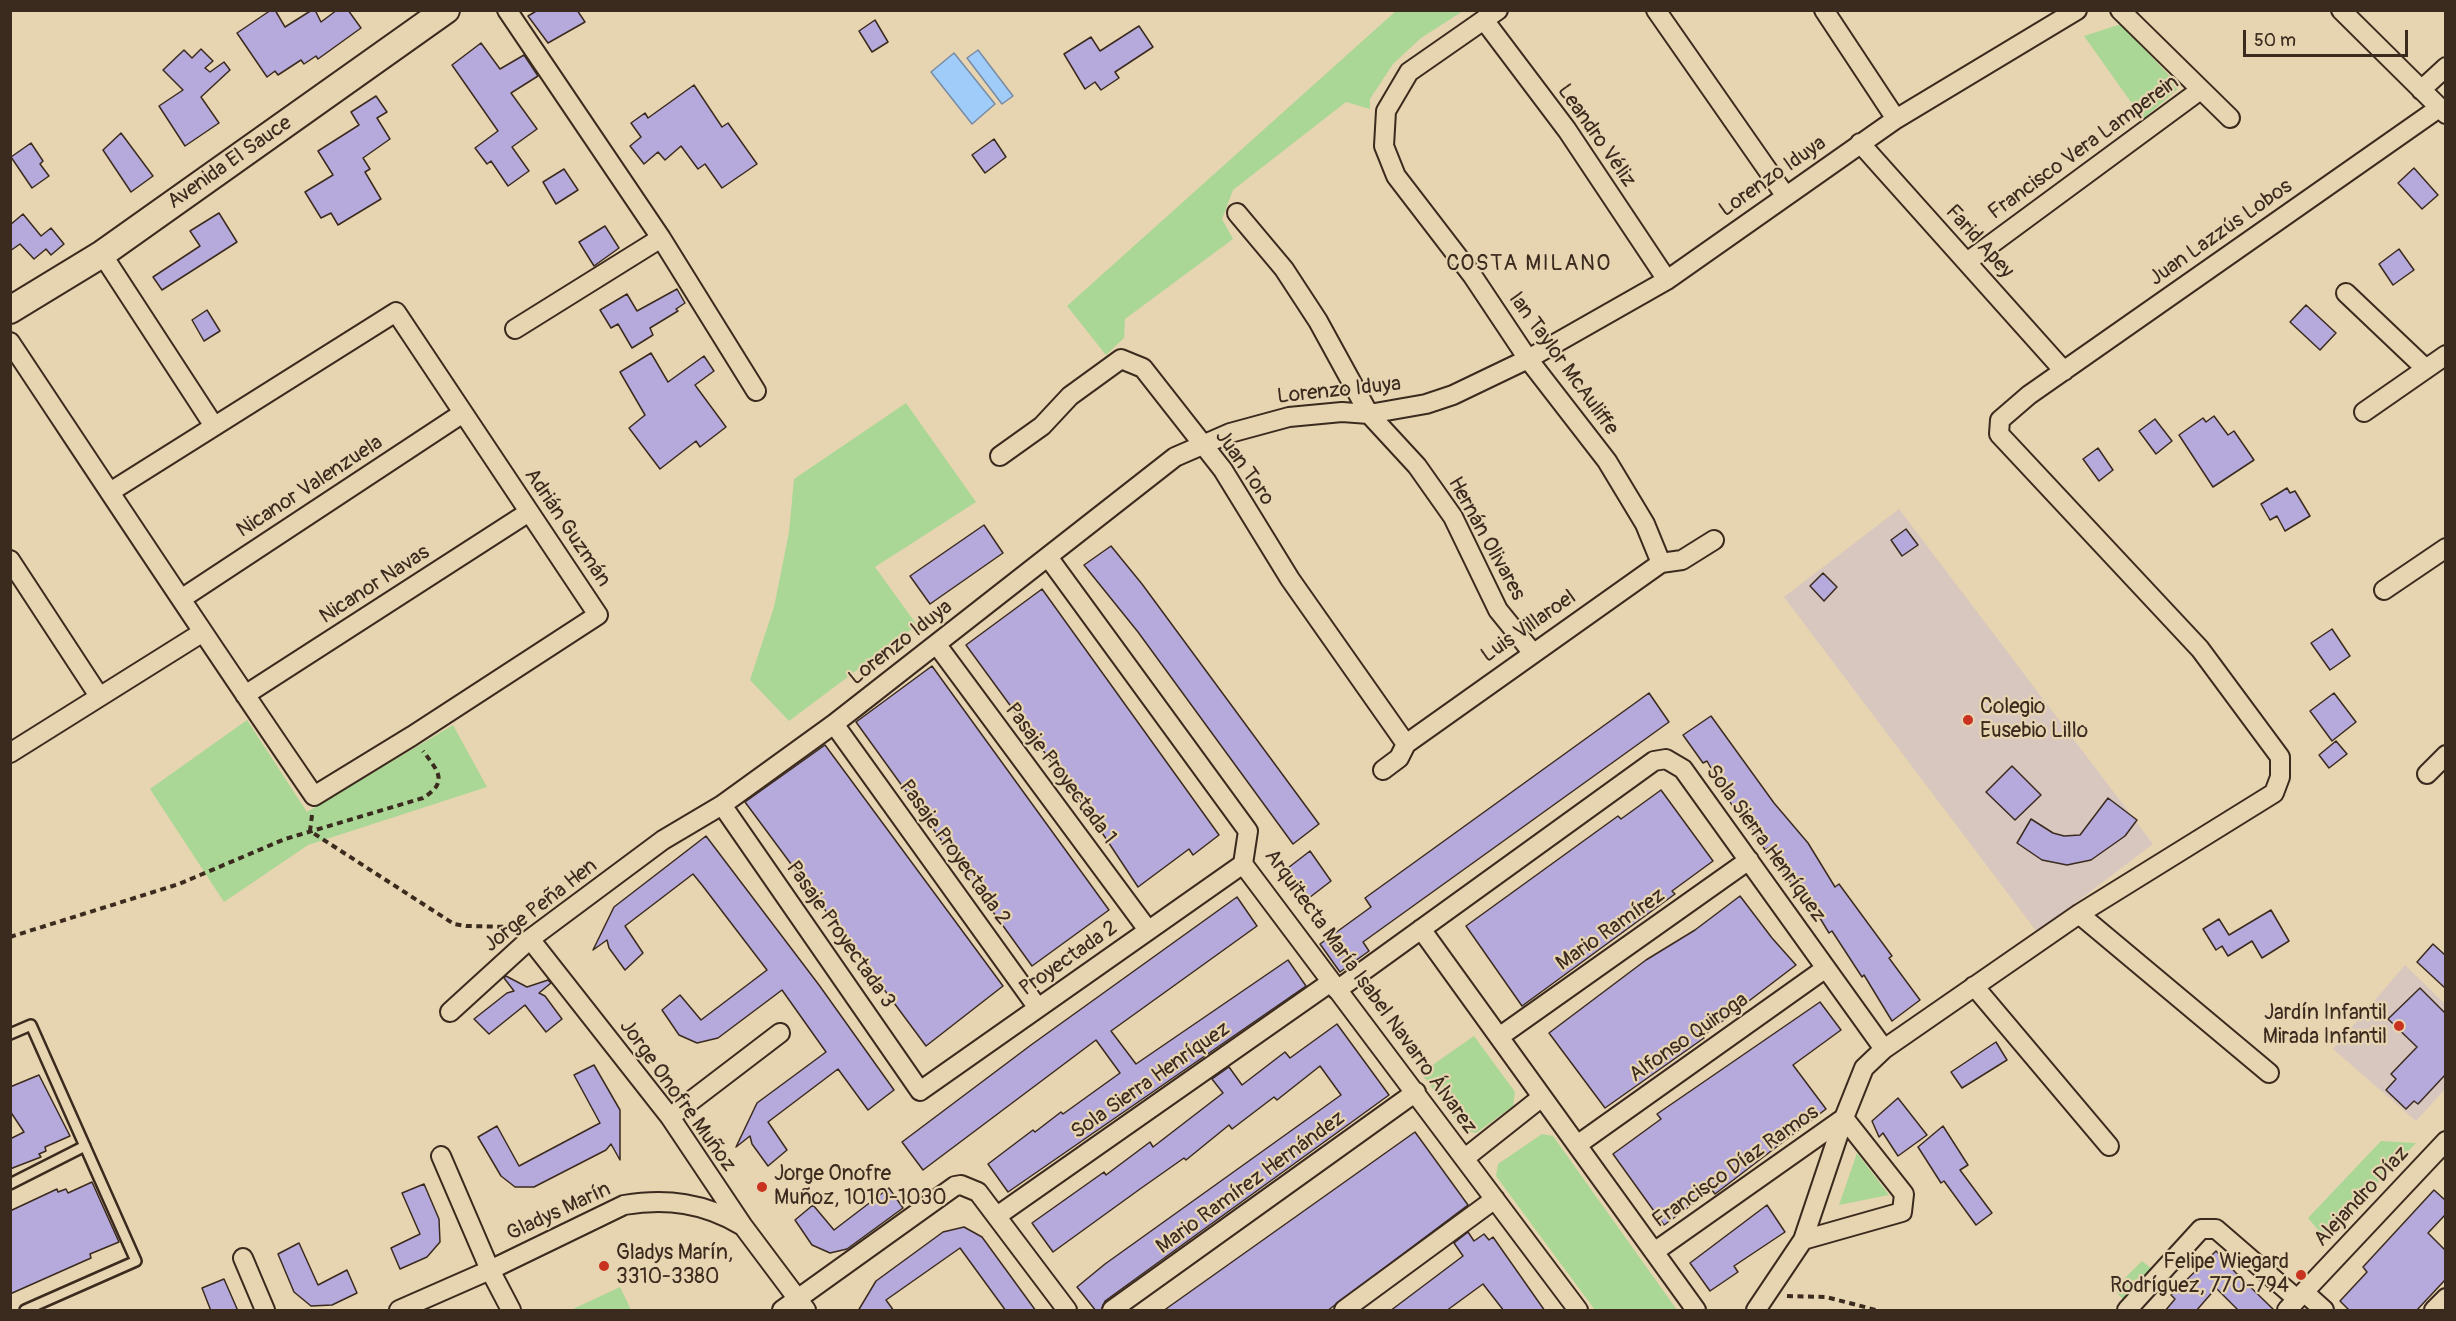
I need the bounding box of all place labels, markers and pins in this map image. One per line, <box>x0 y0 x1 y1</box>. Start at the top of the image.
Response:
place label: Colegio Eusebio Lillo <box>1980 695 2088 745</box>
marker: Colegio Eusebio Lillo <box>1961 713 1975 727</box>
place label: Jardín Infantil Mirada Infantil <box>2263 1001 2387 1051</box>
marker: Jardín Infantil Mirada Infantil <box>2392 1019 2406 1033</box>
place label: Jorge Onofre Muñoz, 1010-1030 <box>774 1162 947 1212</box>
marker: Jorge Onofre Muñoz, 1010-1030 <box>755 1180 769 1194</box>
place label: Gladys Marín, 3310-3380 <box>616 1241 733 1291</box>
place label: Felipe Wiegard Rodríguez, 770-794 <box>2110 1250 2289 1300</box>
marker: Gladys Marín, 3310-3380 <box>597 1259 611 1273</box>
marker: Felipe Wiegard Rodríguez, 770-794 <box>2294 1268 2308 1282</box>

